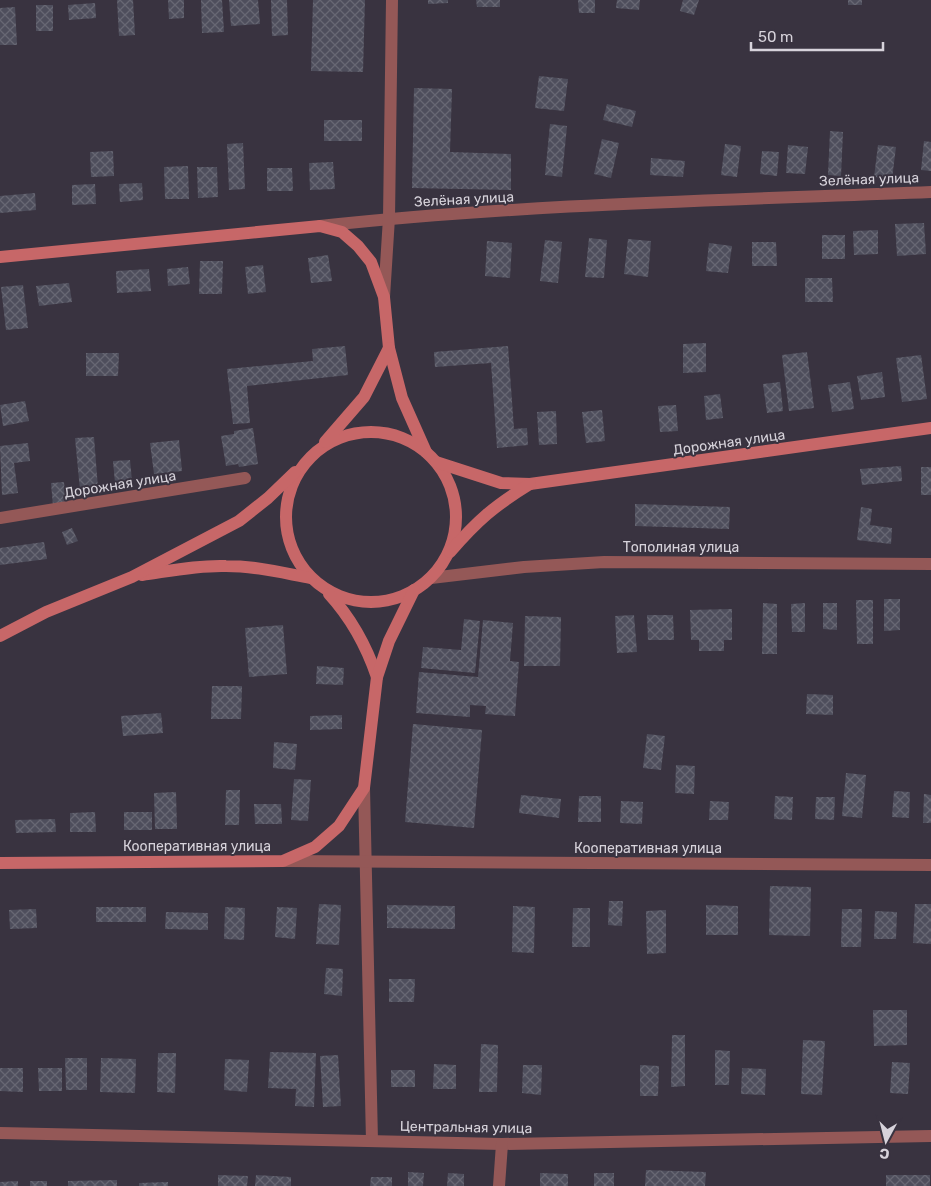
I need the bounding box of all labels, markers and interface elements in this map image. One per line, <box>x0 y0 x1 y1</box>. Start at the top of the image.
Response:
scale bar <box>751 20 884 52</box>
text: 50 m <box>758 28 793 46</box>
street label: Зелёная улица <box>819 169 919 190</box>
street label: Зелёная улица <box>414 188 514 211</box>
street label: Дорожная улица <box>672 426 786 459</box>
street label: Дорожная улица <box>63 467 177 502</box>
street label: Тополиная улица <box>623 539 739 556</box>
street label: Кооперативная улица <box>123 838 271 855</box>
street label: Кооперативная улица <box>574 840 722 857</box>
north arrow <box>861 1116 911 1166</box>
street label: Центральная улица <box>400 1118 532 1137</box>
text: С <box>878 1144 890 1162</box>

